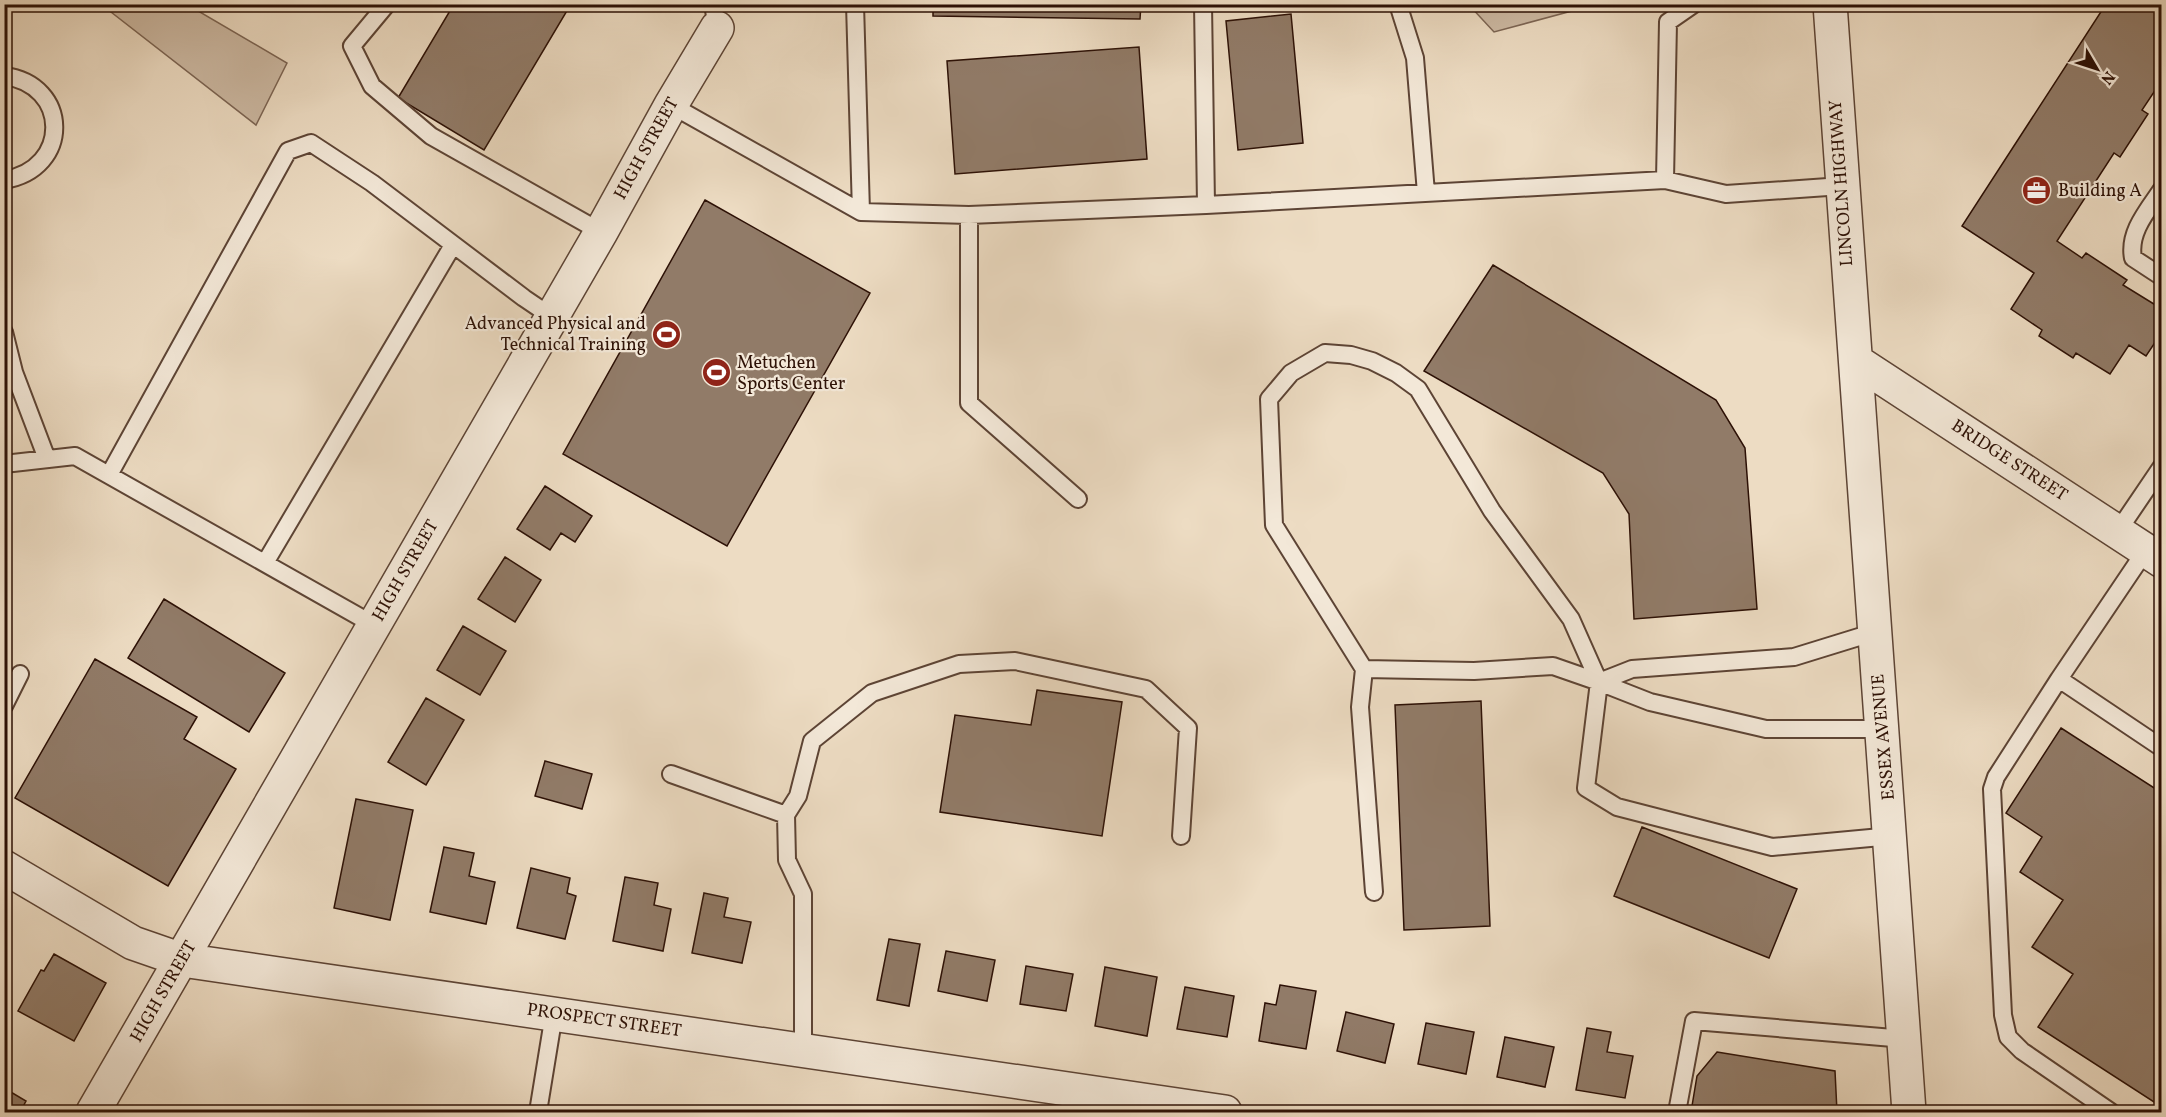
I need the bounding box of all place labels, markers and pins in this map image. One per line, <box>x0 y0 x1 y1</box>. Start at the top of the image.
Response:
office icon: Building A <box>2021 175 2053 207</box>
place label: Building A <box>2058 179 2142 204</box>
place label: Advanced Physical and Technical Training <box>465 312 646 358</box>
sports icon: Advanced Physical and Technical Training <box>651 318 683 350</box>
place label: Metuchen Sports Center <box>737 351 846 397</box>
sports icon: Metuchen Sports Center <box>700 357 732 389</box>

